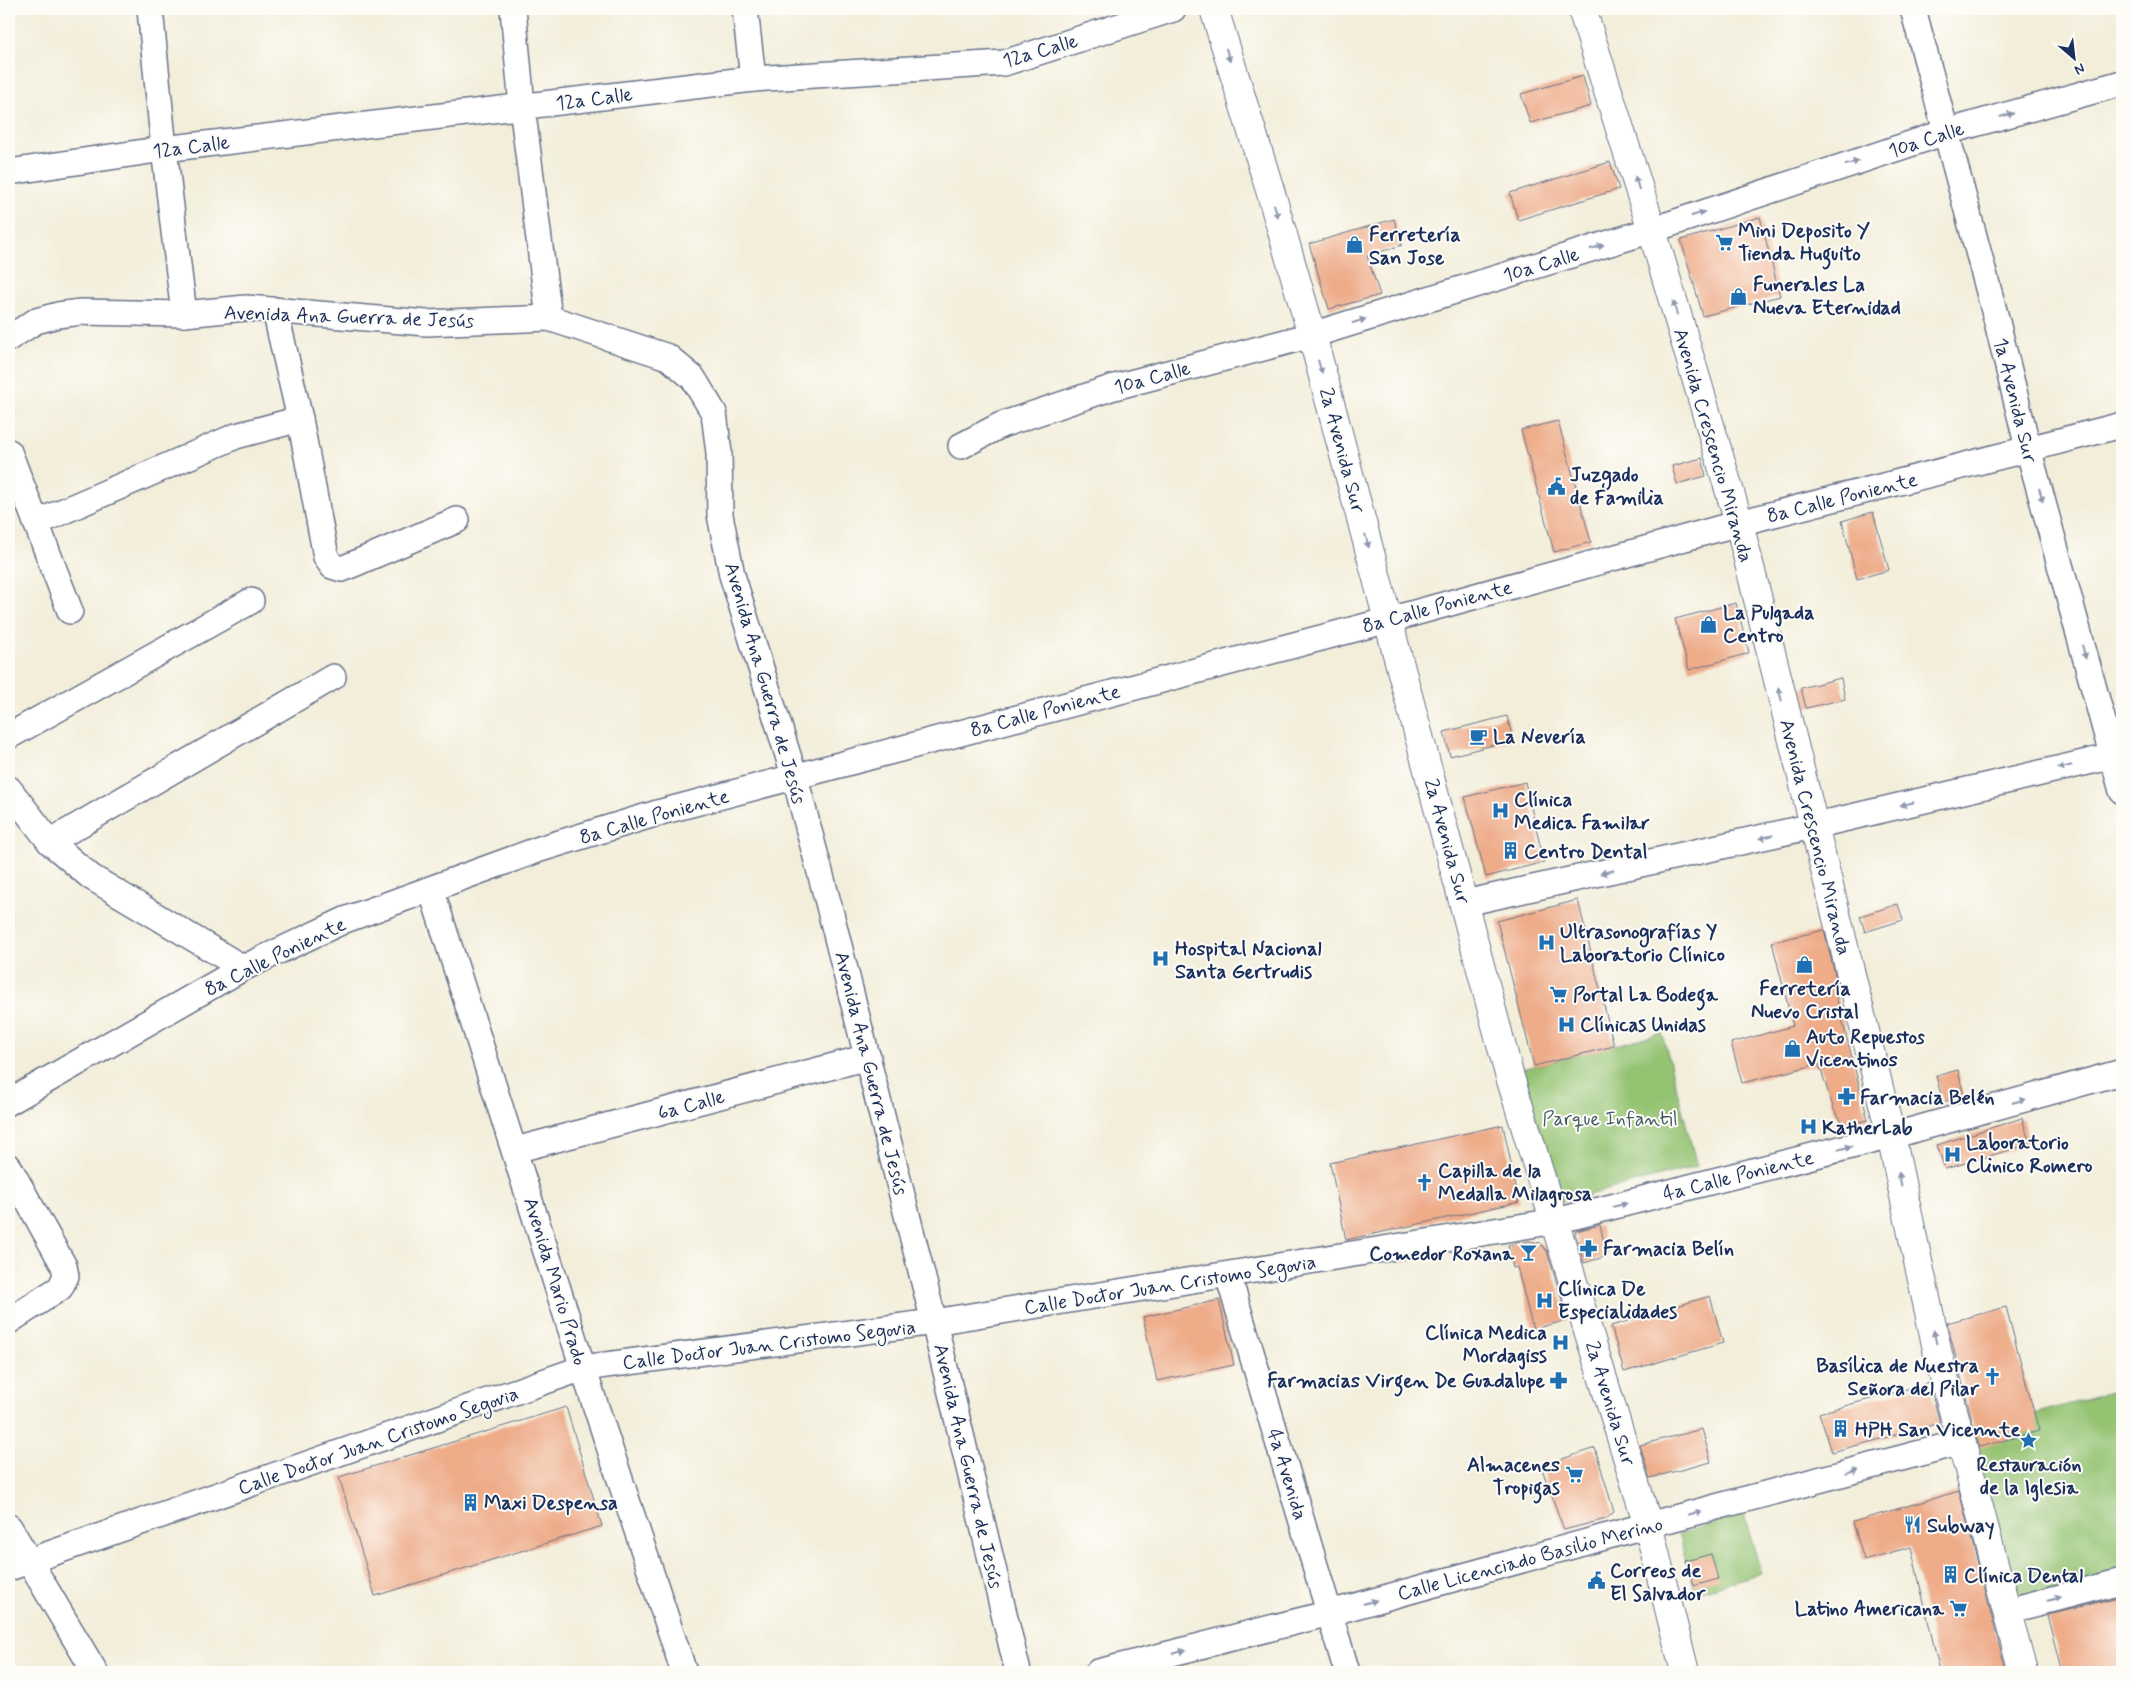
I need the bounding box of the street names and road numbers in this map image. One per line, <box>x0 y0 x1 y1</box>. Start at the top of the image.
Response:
street label: 12a Calle <box>999 28 1081 75</box>
street label: 12a Calle <box>554 81 634 118</box>
street label: 10a Calle <box>1885 115 1968 165</box>
street label: 12a Calle <box>151 129 231 166</box>
street label: 10a Calle <box>1500 241 1583 290</box>
street label: Avenida Ana Guerra de Jesús <box>223 300 475 335</box>
street label: Avenida Crescencio Miranda <box>1666 325 1759 566</box>
street label: 1a Avenida Sur <box>1986 335 2043 466</box>
street label: 10a Calle <box>1111 355 1194 402</box>
street label: 2a Avenida Sur <box>1312 385 1371 517</box>
street label: 8a Calle Poniente <box>1764 467 1921 530</box>
street label: Avenida Ana Guerra de Jesús <box>717 559 812 808</box>
street label: 8a Calle Poniente <box>1359 574 1516 640</box>
street label: 8a Calle Poniente <box>967 678 1124 744</box>
street label: Avenida Crescencio Miranda <box>1772 716 1857 958</box>
street label: 2a Avenida Sur <box>1417 776 1476 908</box>
street label: 8a Calle Poniente <box>576 783 732 852</box>
street label: 8a Calle Poniente <box>200 911 351 1003</box>
street label: Avenida Ana Guerra de Jesús <box>827 949 914 1198</box>
street label: 6a Calle <box>655 1084 728 1127</box>
street label: 4a Calle Poniente <box>1660 1145 1817 1208</box>
street label: Avenida Mario Prado <box>516 1194 593 1369</box>
street label: Calle Doctor Juan Cristomo Segovia <box>1022 1249 1318 1323</box>
street label: Calle Doctor Juan Cristomo Segovia <box>621 1314 917 1378</box>
street label: 2a Avenida Sur <box>1578 1338 1642 1470</box>
street label: Avenida Ana Guerra de Jesús <box>926 1341 1009 1592</box>
street label: Calle Doctor Juan Cristomo Segovia <box>235 1381 523 1503</box>
street label: 4a Avenida <box>1260 1425 1313 1523</box>
street label: Calle Licenciado Basilio Merino <box>1395 1511 1666 1608</box>

